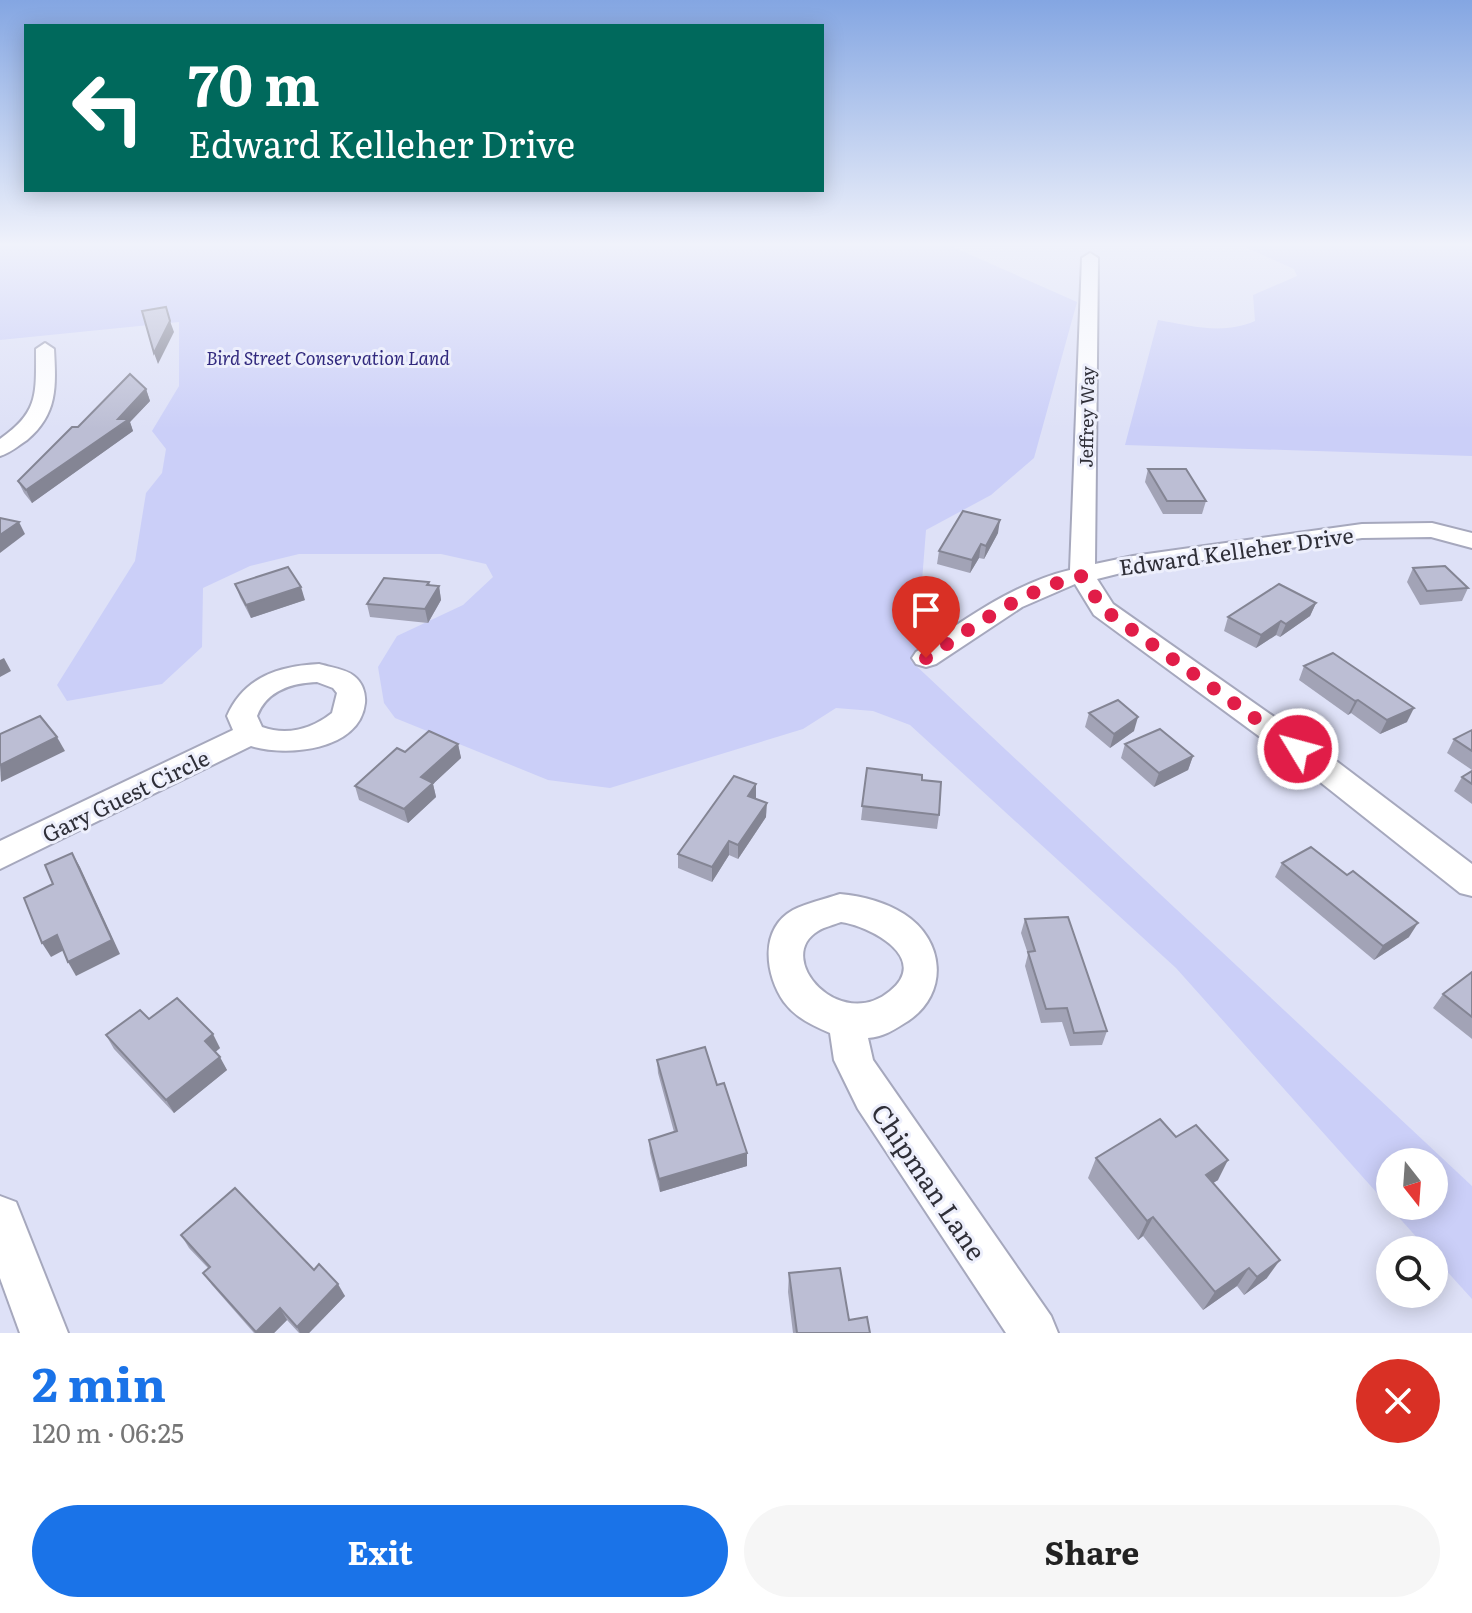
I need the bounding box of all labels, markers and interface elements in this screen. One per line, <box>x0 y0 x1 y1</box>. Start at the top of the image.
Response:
text: 70 m <box>188 40 320 123</box>
icon: left <box>56 56 160 160</box>
text: Edward Kelleher Drive <box>188 116 575 169</box>
park label: Bird Street Conservation Land <box>206 344 451 371</box>
street label: Jeffrey Way <box>1072 365 1100 468</box>
street label: Edward Kelleher Drive <box>1117 517 1355 583</box>
pin <box>892 576 960 658</box>
icon: arrive <box>904 588 948 632</box>
position arrow <box>1256 707 1340 791</box>
street label: Gary Guest Circle <box>36 740 214 850</box>
street label: Chipman Lane <box>863 1095 997 1267</box>
north arrow <box>1376 1148 1448 1220</box>
map controls <box>1376 1148 1448 1308</box>
button: search <box>1376 1236 1448 1308</box>
text: 2 min <box>32 1346 166 1417</box>
button: close <box>1356 1359 1440 1443</box>
text: 120 m · 06:25 <box>32 1412 184 1451</box>
button: Exit <box>32 1505 728 1597</box>
button: Share <box>744 1505 1440 1597</box>

